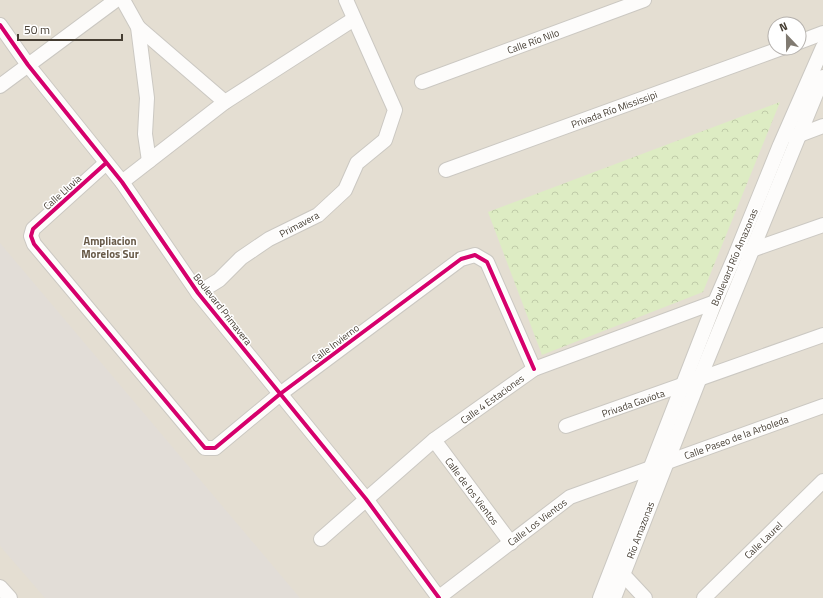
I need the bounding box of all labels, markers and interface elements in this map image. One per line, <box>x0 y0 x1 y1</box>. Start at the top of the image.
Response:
scale bar <box>18 16 122 42</box>
north arrow <box>767 16 807 56</box>
text: N <box>777 18 790 36</box>
text: 50 m <box>24 20 50 39</box>
street label: Calle Río Nilo <box>505 25 561 58</box>
street label: Privada Río Mississipi <box>569 87 659 132</box>
street label: Calle Lluvia <box>40 171 85 214</box>
street label: Boulevard Río Amazonas <box>707 206 762 308</box>
street label: Primavera <box>277 208 322 241</box>
district label: Ampliacion Morelos Sur <box>81 233 139 262</box>
street label: Boulevard Primavera <box>190 270 256 348</box>
street label: Calle Invierno <box>308 320 362 366</box>
street label: Calle 4 Estaciones <box>457 371 528 428</box>
street label: Privada Gaviota <box>600 386 667 421</box>
street label: Calle Paseo de la Arboleda <box>682 412 790 463</box>
street label: Calle de los Vientos <box>441 454 502 528</box>
street label: Calle Los Vientos <box>504 495 570 550</box>
street label: Río Amazonas <box>623 499 658 561</box>
street label: Calle Laurel <box>741 518 786 562</box>

